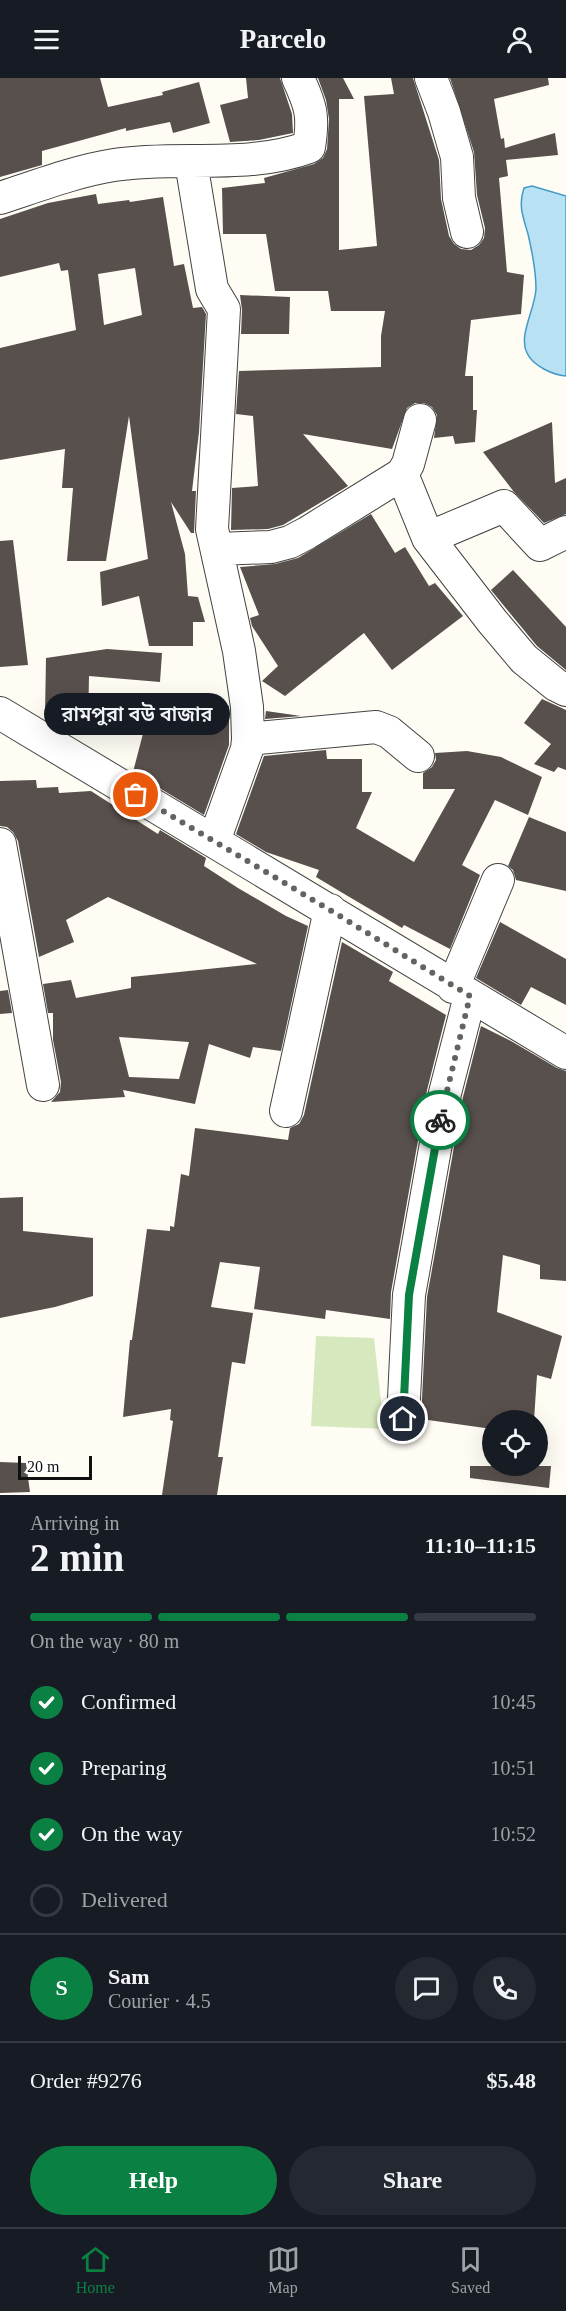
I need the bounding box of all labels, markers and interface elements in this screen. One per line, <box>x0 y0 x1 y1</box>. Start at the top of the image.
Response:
icon: menu <box>30 23 63 56</box>
icon: person <box>503 23 536 56</box>
text: Parcelo <box>240 24 326 54</box>
callout: রামপুরা বউ বাজার <box>43 693 229 735</box>
text: রামপুরা বউ বাজার <box>61 703 213 725</box>
pin <box>110 769 161 820</box>
icon: bag <box>119 778 152 811</box>
courier <box>410 1090 470 1150</box>
icon: bike <box>424 1104 457 1137</box>
pin <box>377 1393 428 1444</box>
icon: home <box>386 1402 419 1435</box>
map controls <box>482 1410 548 1476</box>
button: locate <box>482 1410 548 1476</box>
scale bar <box>18 1453 92 1480</box>
text: 20 m <box>27 1458 59 1475</box>
text: Arriving in <box>30 1512 119 1534</box>
text: 11:10–11:15 <box>425 1533 536 1558</box>
text: 2 min <box>30 1536 124 1579</box>
text: On the way · 80 m <box>30 1630 179 1652</box>
icon: check <box>30 1686 63 1719</box>
text: Confirmed <box>81 1689 176 1714</box>
text: 10:45 <box>490 1691 536 1713</box>
icon: check <box>30 1752 63 1785</box>
text: Preparing <box>81 1755 167 1780</box>
text: 10:51 <box>490 1757 536 1779</box>
icon: check <box>30 1818 63 1851</box>
text: On the way <box>81 1821 182 1846</box>
text: 10:52 <box>490 1823 536 1845</box>
text: Delivered <box>81 1887 168 1912</box>
button: chat <box>395 1957 458 2020</box>
button: phone <box>473 1957 536 2020</box>
text: Sam <box>108 1964 150 1989</box>
text: S <box>55 1975 68 2000</box>
text: Courier · 4.5 <box>108 1990 211 2012</box>
text: Order #9276 <box>30 2068 142 2093</box>
text: $5.48 <box>487 2068 536 2093</box>
button: Help <box>30 2146 277 2215</box>
button: Share <box>289 2146 536 2215</box>
tab: Home <box>76 2243 115 2297</box>
tab: Map <box>267 2243 300 2297</box>
tab: Saved <box>451 2243 490 2297</box>

